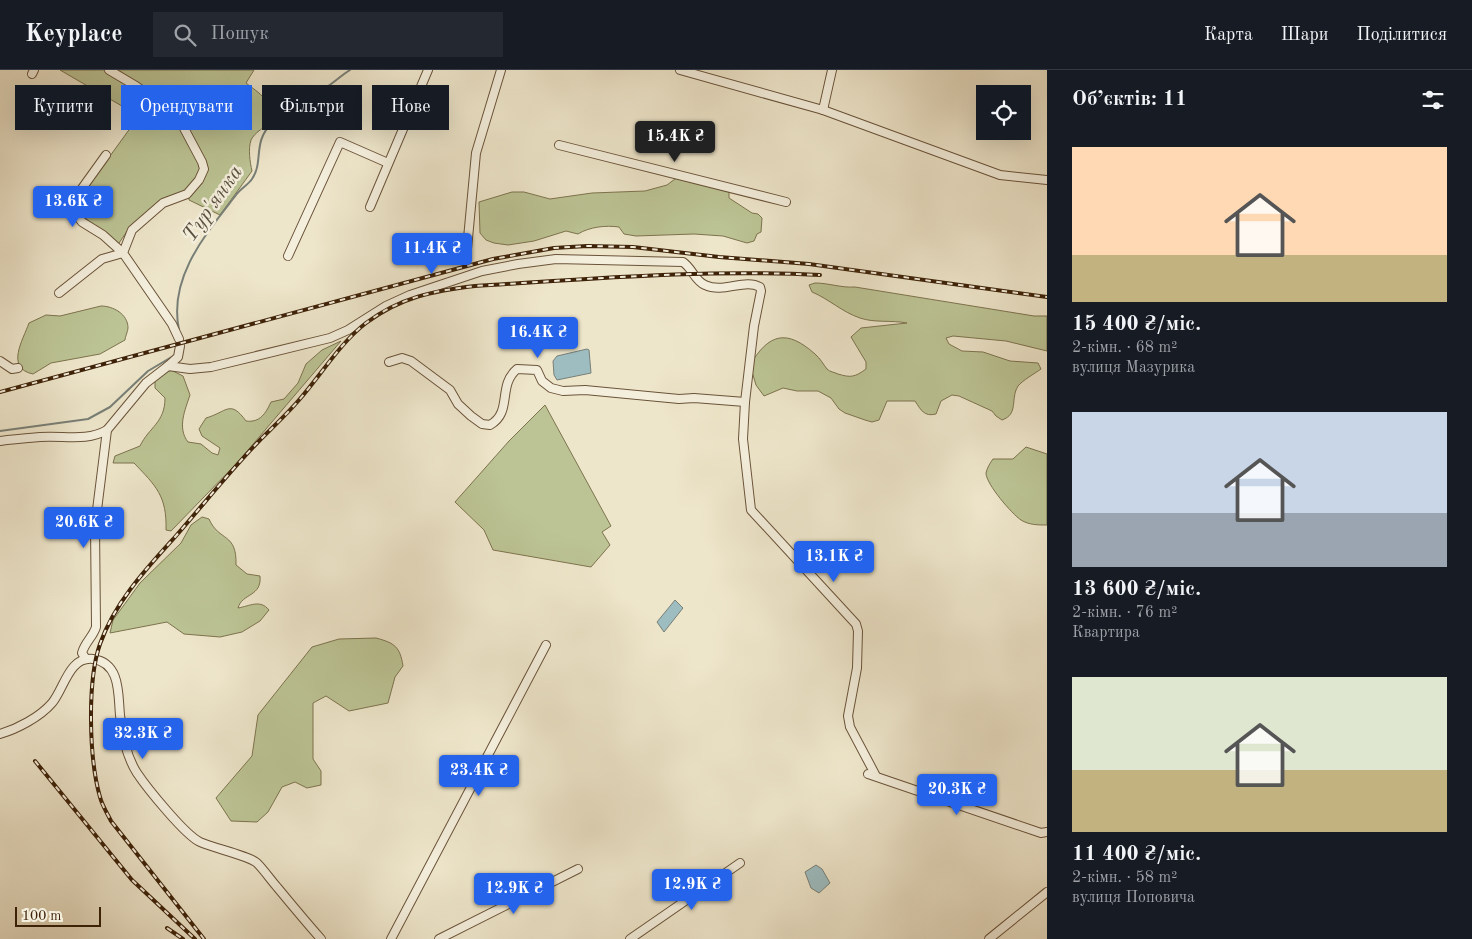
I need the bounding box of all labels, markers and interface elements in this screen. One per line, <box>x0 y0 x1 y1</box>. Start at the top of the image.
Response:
search box <box>153 12 503 57</box>
icon: search <box>171 21 199 49</box>
text: Keyplace <box>25 23 123 47</box>
text: Пошук <box>211 25 269 44</box>
text: Карта <box>1204 26 1253 44</box>
text: Шари <box>1281 26 1329 44</box>
text: Поділитися <box>1357 26 1447 44</box>
chip: Купити <box>15 85 111 130</box>
chip: Орендувати <box>121 85 252 130</box>
chip: Фільтри <box>262 85 362 130</box>
chip: Нове <box>372 85 449 130</box>
map controls <box>976 85 1031 140</box>
button: locate <box>976 85 1031 140</box>
icon: filters <box>1419 86 1447 114</box>
text: Об’єктів: 11 <box>1072 89 1187 110</box>
pin: 15.4K ₴ <box>629 121 721 163</box>
text: 15.4K ₴ <box>646 129 704 145</box>
water label: Тур'янка <box>179 162 247 246</box>
icon: home <box>1215 180 1305 270</box>
pin: 13.6K ₴ <box>27 186 119 228</box>
text: 13.6K ₴ <box>44 194 102 210</box>
pin: 11.4K ₴ <box>386 232 478 275</box>
text: 11.4K ₴ <box>403 241 461 257</box>
text: 15 400 ₴/міс. <box>1072 314 1201 335</box>
pin: 16.4K ₴ <box>492 316 584 359</box>
text: 16.4K ₴ <box>509 325 567 341</box>
text: 2-кімн. · 68 m² <box>1072 340 1177 356</box>
text: вулиця Мазурика <box>1072 360 1195 376</box>
icon: home <box>1215 445 1305 535</box>
pin: 20.6K ₴ <box>38 506 130 549</box>
text: 20.6K ₴ <box>55 515 113 531</box>
pin: 13.1K ₴ <box>788 540 880 583</box>
text: 13.1K ₴ <box>805 549 863 565</box>
text: 13 600 ₴/міс. <box>1072 579 1201 600</box>
text: 2-кімн. · 76 m² <box>1072 605 1177 621</box>
text: Квартира <box>1072 625 1140 641</box>
icon: home <box>1215 710 1305 800</box>
pin: 32.3K ₴ <box>97 718 189 760</box>
text: 32.3K ₴ <box>114 726 172 742</box>
pin: 23.4K ₴ <box>433 754 525 797</box>
text: 23.4K ₴ <box>450 763 508 779</box>
pin: 20.3K ₴ <box>911 774 1003 816</box>
text: 20.3K ₴ <box>928 782 986 798</box>
text: 11 400 ₴/міс. <box>1072 844 1201 865</box>
pin: 12.9K ₴ <box>646 868 738 911</box>
text: 2-кімн. · 58 m² <box>1072 870 1177 886</box>
pin: 12.9K ₴ <box>468 872 560 915</box>
text: 12.9K ₴ <box>663 877 721 893</box>
text: 12.9K ₴ <box>485 881 543 897</box>
text: вулиця Поповича <box>1072 890 1195 906</box>
scale bar <box>15 904 101 927</box>
text: 100 m <box>22 909 61 923</box>

